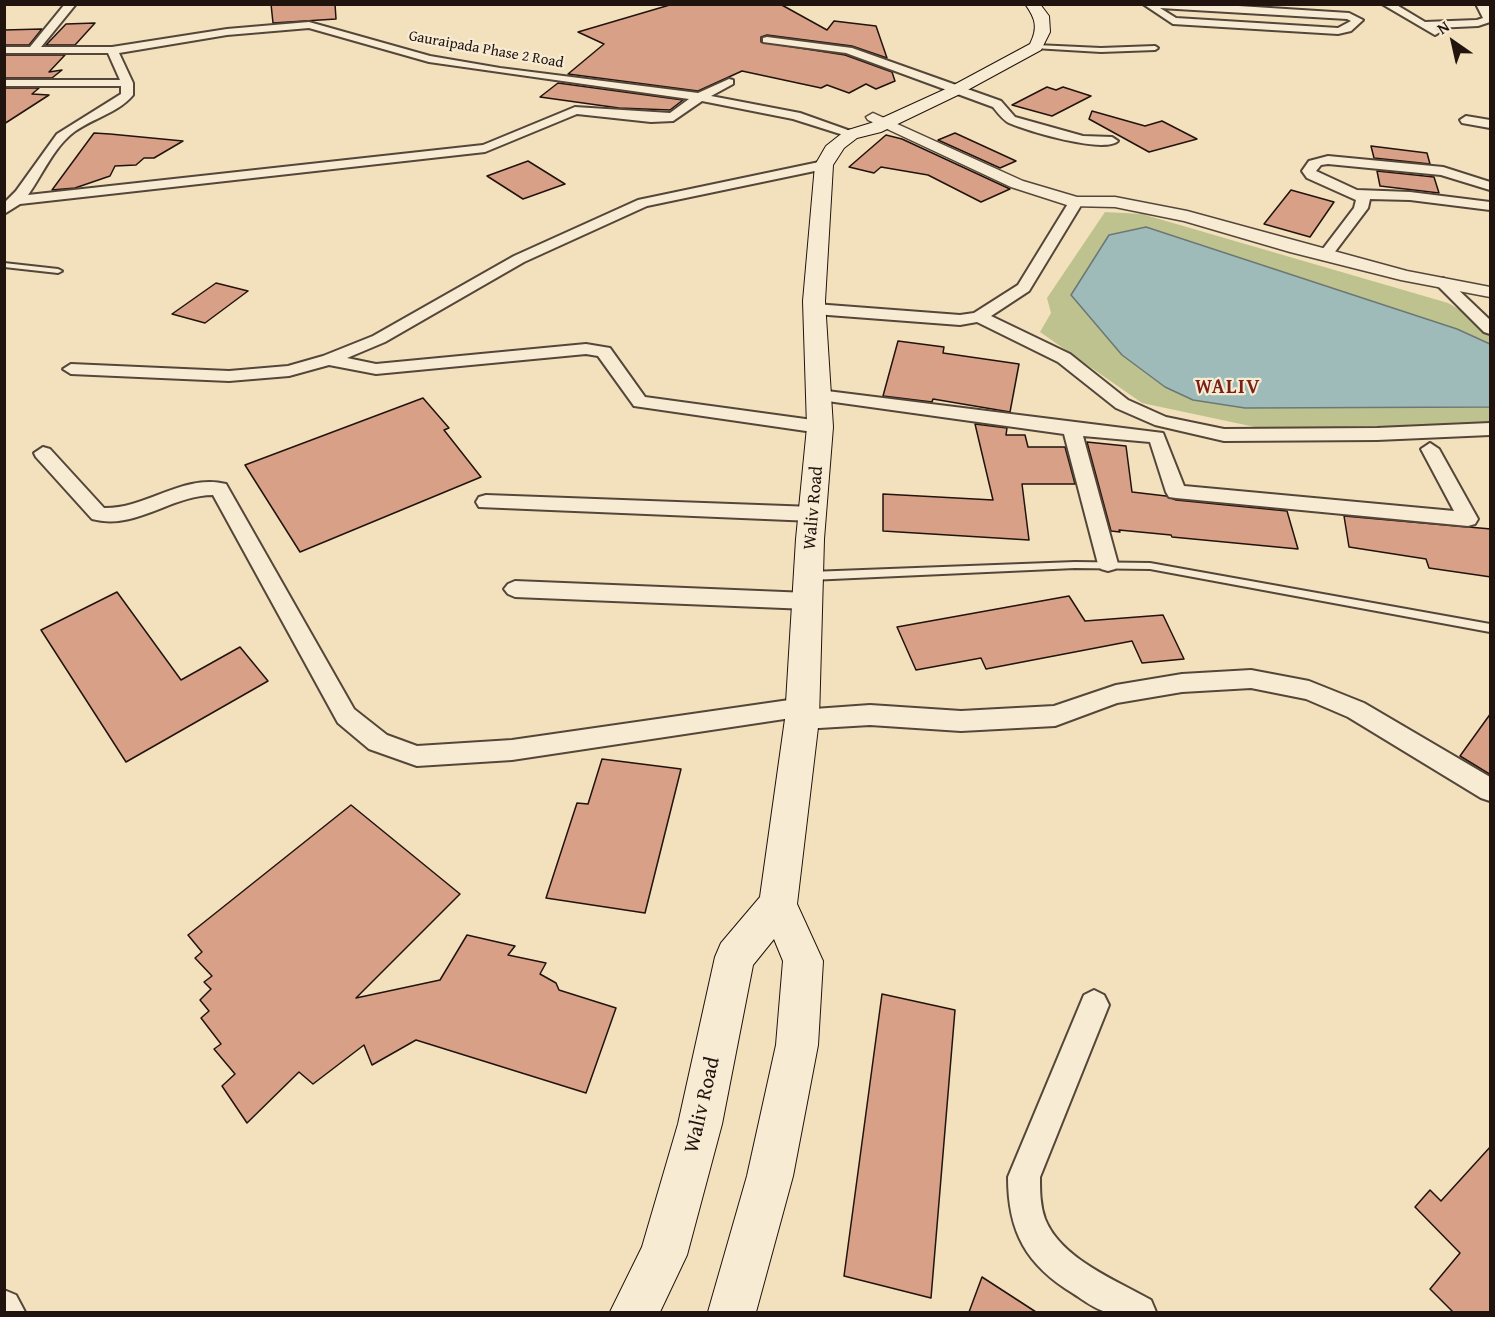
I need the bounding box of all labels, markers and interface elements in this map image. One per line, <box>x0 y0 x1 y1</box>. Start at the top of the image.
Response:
north arrow <box>1423 12 1483 72</box>
text: N <box>1432 14 1454 40</box>
street label: Gauraipada Phase 2 Road <box>407 28 565 72</box>
district label: WALIV <box>1195 376 1261 400</box>
street label: Waliv Road <box>800 465 828 551</box>
street label: Waliv Road <box>680 1055 726 1155</box>

